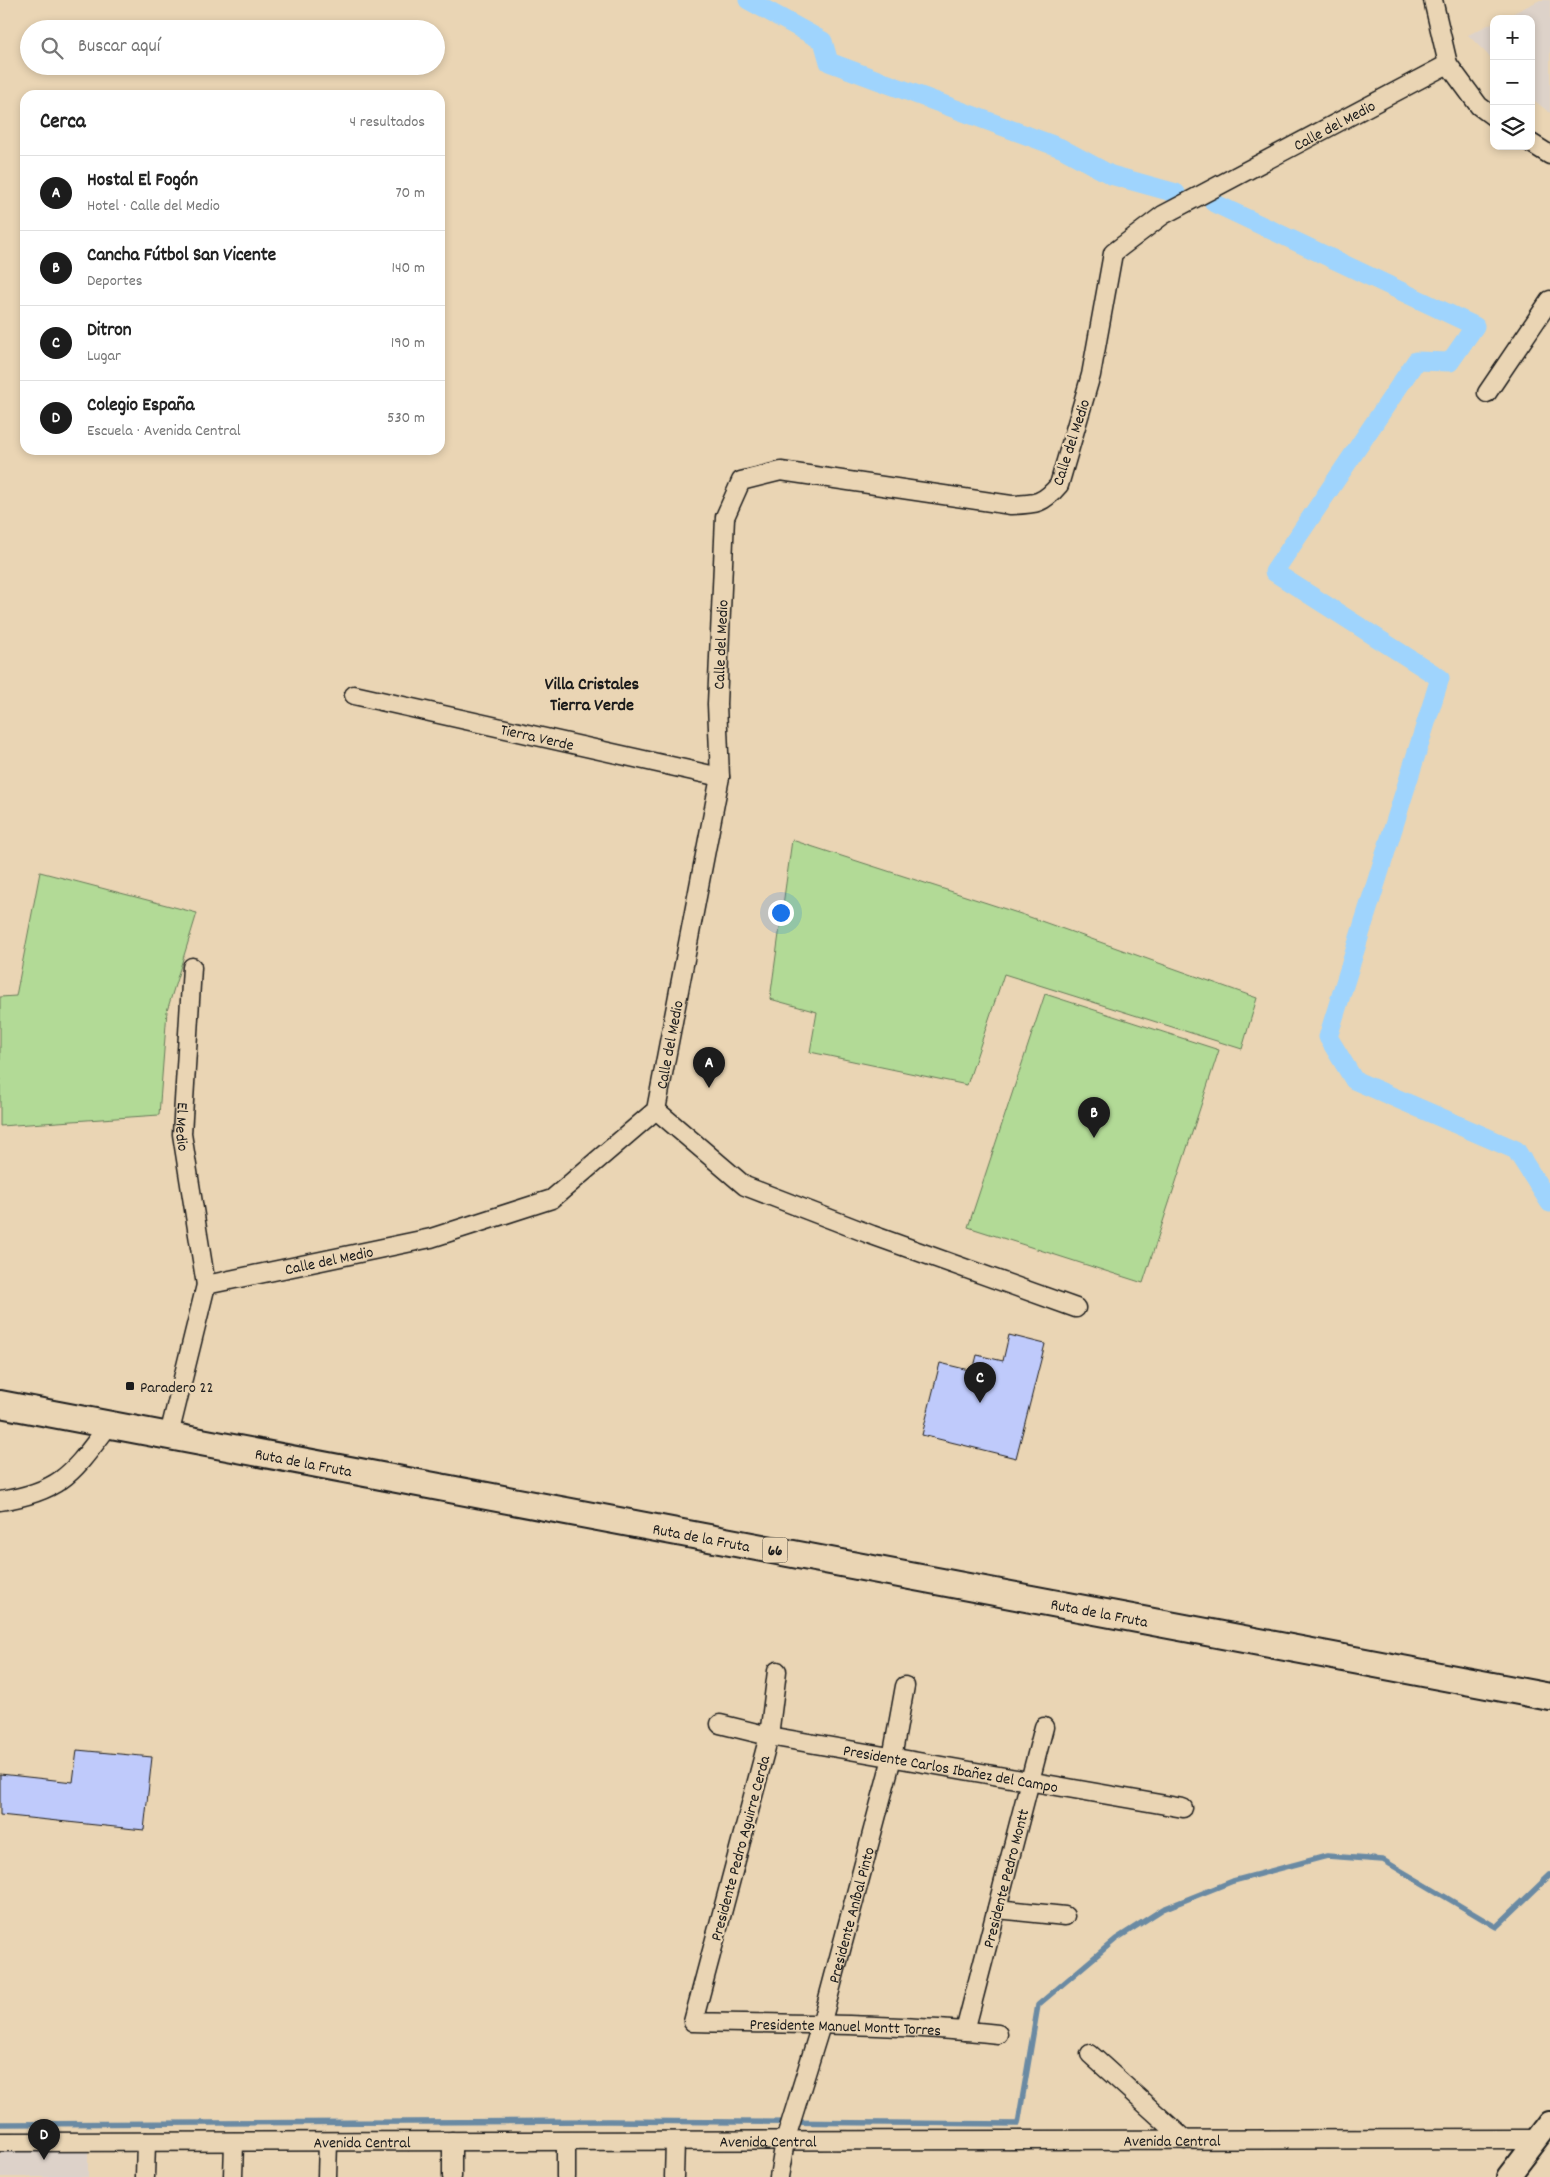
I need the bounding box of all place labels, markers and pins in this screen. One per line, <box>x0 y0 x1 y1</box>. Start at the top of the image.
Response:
pin: A <box>693 1047 725 1088</box>
pin: B <box>1078 1097 1110 1138</box>
pin: C <box>964 1362 996 1403</box>
place label: Paradero 22 <box>140 1377 213 1400</box>
marker: Paradero 22 <box>124 1380 136 1392</box>
pin: D <box>28 2119 60 2160</box>

